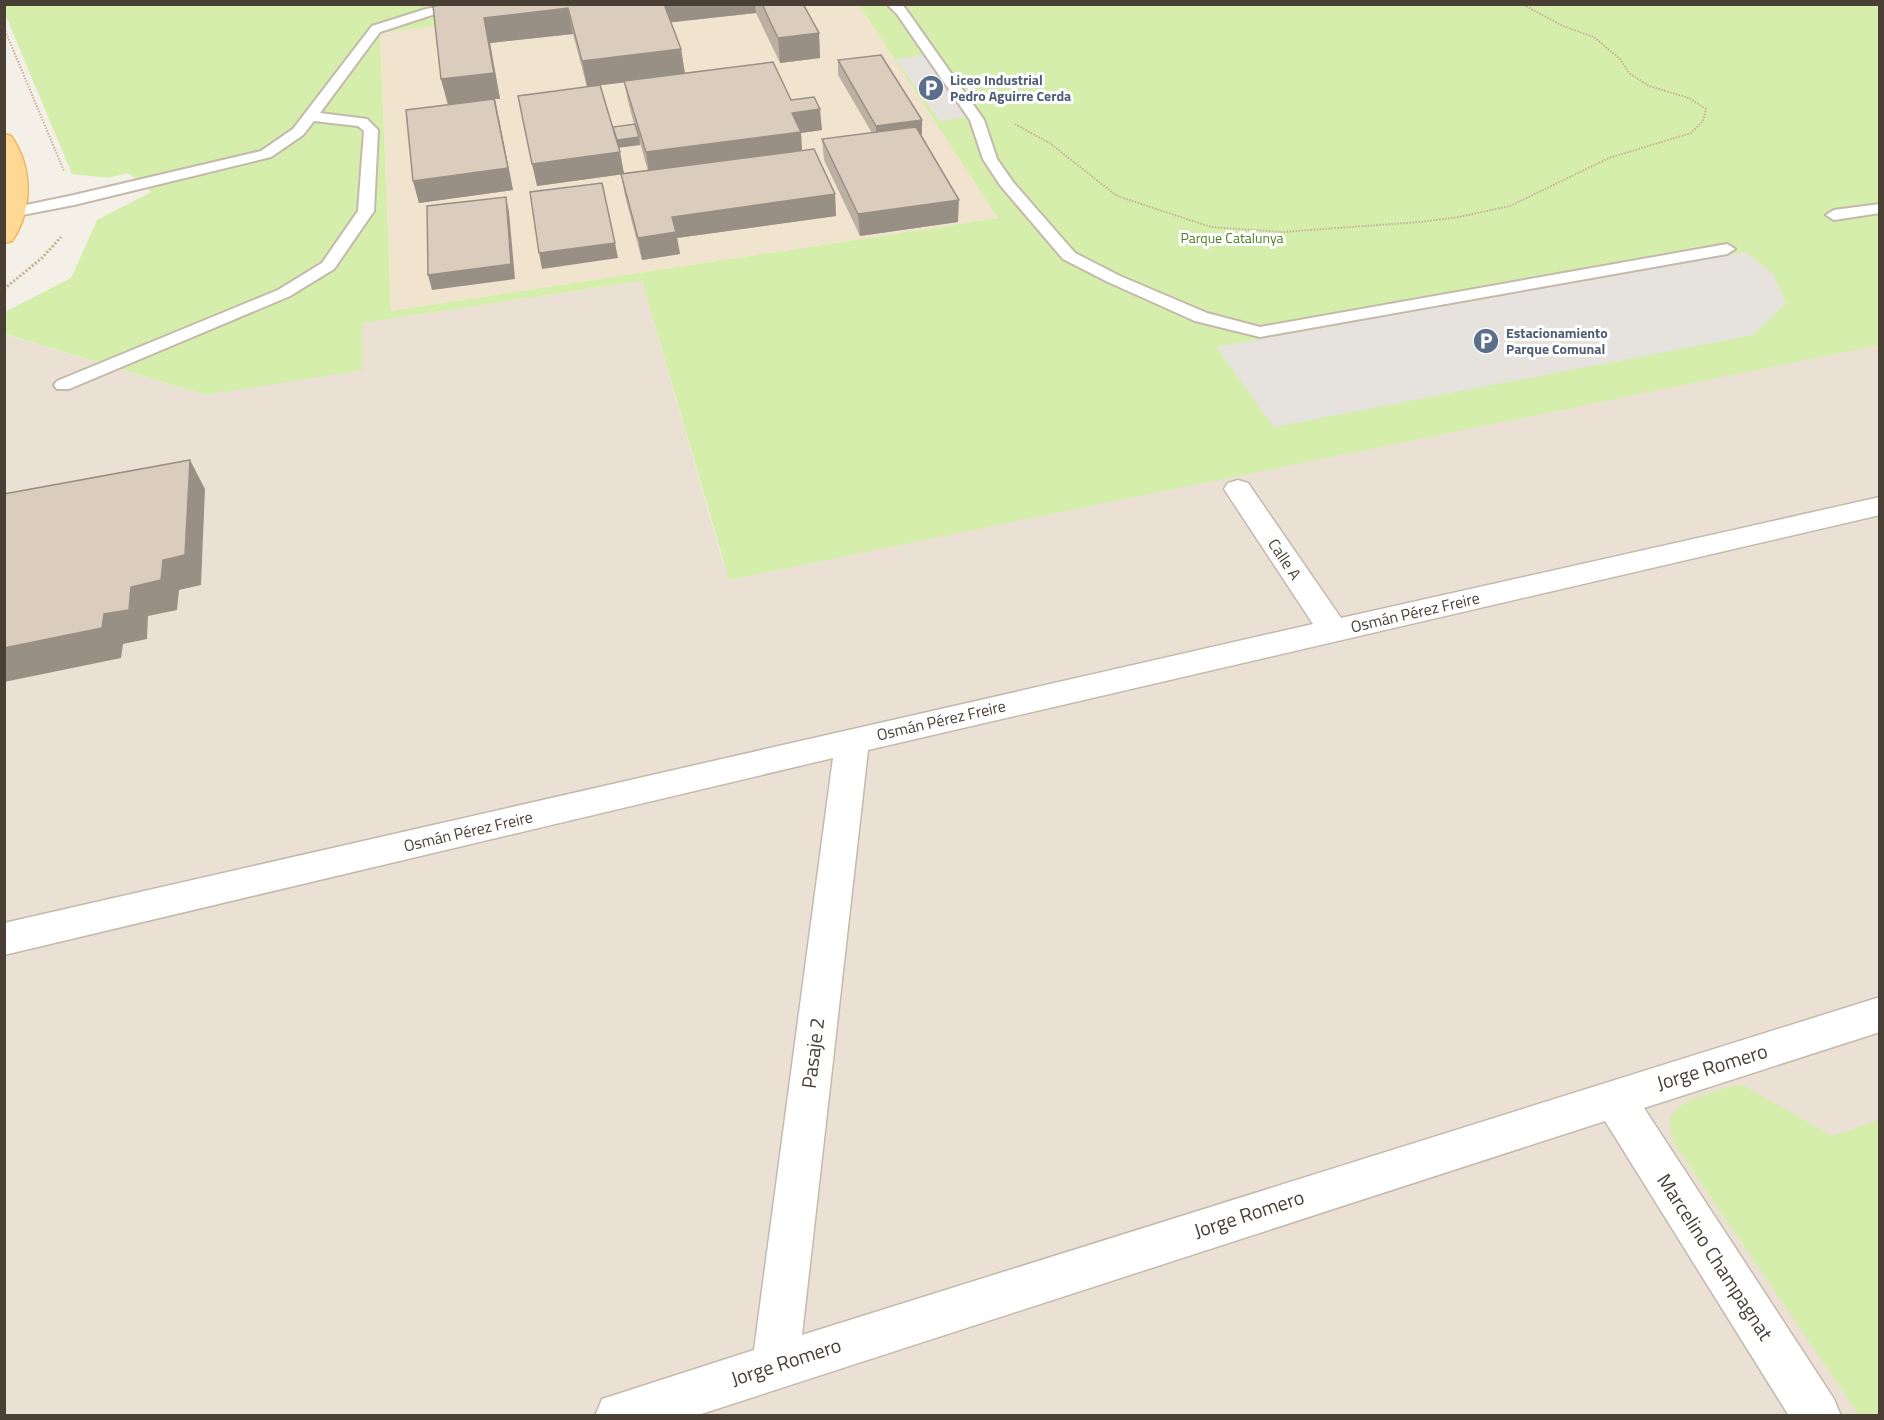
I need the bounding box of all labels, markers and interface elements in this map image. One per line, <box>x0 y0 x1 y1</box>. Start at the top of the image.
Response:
place label: Liceo Industrial Pedro Aguirre Cerda <box>950 69 1071 106</box>
parking icon: Liceo Industrial Pedro Aguirre Cerda <box>916 73 946 103</box>
park label: Parque Catalunya <box>1180 227 1284 248</box>
place label: Estacionamiento Parque Comunal <box>1506 322 1608 359</box>
parking icon: Estacionamiento Parque Comunal <box>1471 326 1501 356</box>
street label: Calle A <box>1262 534 1308 585</box>
street label: Osmán Pérez Freire <box>1348 585 1482 639</box>
street label: Osmán Pérez Freire <box>874 693 1008 747</box>
street label: Osmán Pérez Freire <box>401 804 535 858</box>
street label: Pasaje 2 <box>793 1016 832 1090</box>
street label: Jorge Romero <box>1653 1035 1771 1098</box>
street label: Marcelino Champagnat <box>1650 1167 1781 1346</box>
street label: Jorge Romero <box>1190 1181 1308 1246</box>
street label: Jorge Romero <box>727 1329 845 1394</box>

